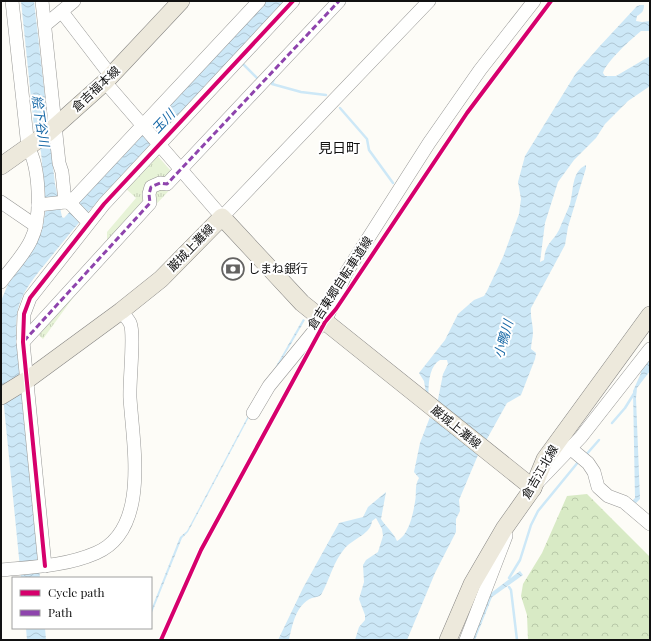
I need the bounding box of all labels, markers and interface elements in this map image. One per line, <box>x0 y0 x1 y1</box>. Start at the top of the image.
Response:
street label: 倉吉福本線 <box>68 62 123 115</box>
water label: 絵下谷川 <box>29 94 54 150</box>
water label: 玉川 <box>148 104 179 136</box>
district label: 見日町 <box>318 138 360 157</box>
street label: 巌城上灘線 <box>164 220 217 274</box>
street label: 倉吉東郷自転車道線 <box>303 233 375 332</box>
bank icon: しまね銀行 <box>220 256 246 282</box>
place label: しまね銀行 <box>248 260 308 276</box>
water label: 小鴨川 <box>489 316 517 360</box>
street label: 巌城上灘線 <box>428 401 485 451</box>
street label: 倉吉江北線 <box>517 442 561 501</box>
legend <box>12 577 152 629</box>
text: Cycle path <box>48 584 105 600</box>
text: Path <box>48 604 72 620</box>

